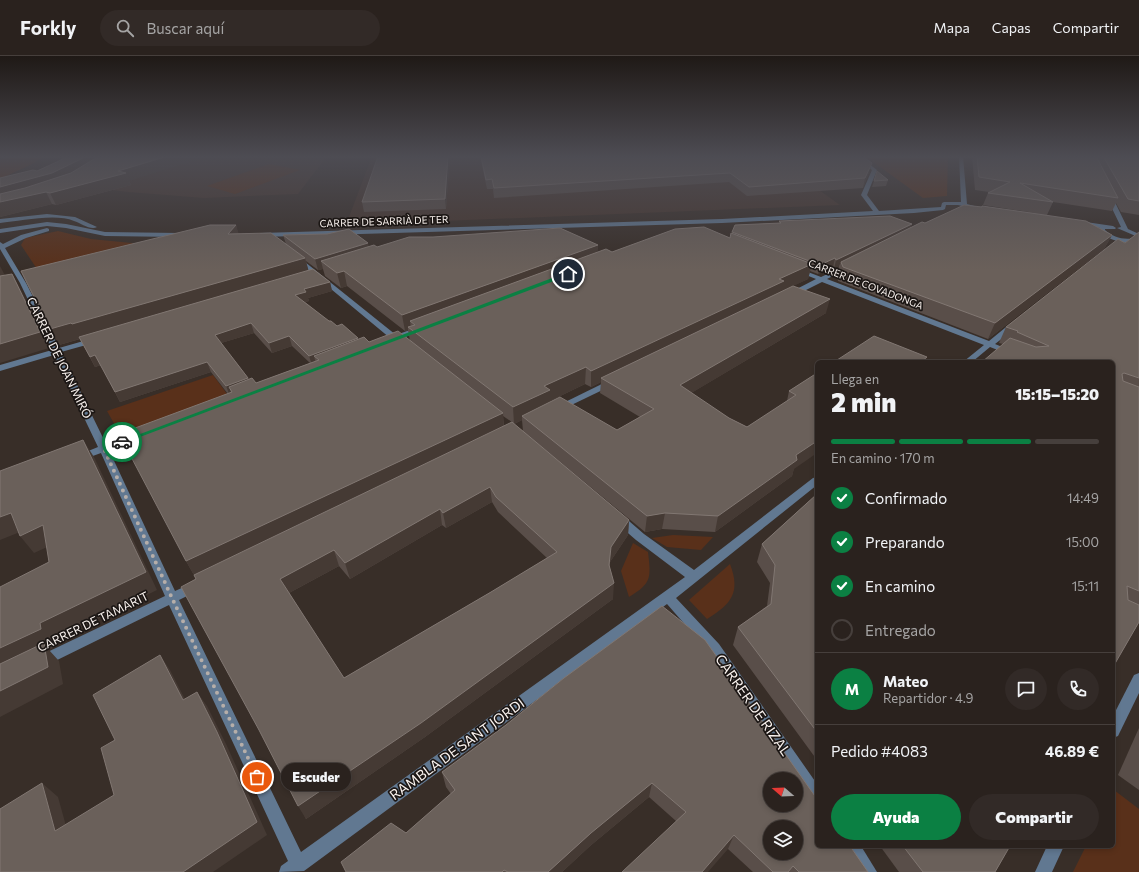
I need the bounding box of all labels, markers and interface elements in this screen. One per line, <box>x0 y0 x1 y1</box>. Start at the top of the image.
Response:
search box <box>100 10 380 46</box>
text: Forkly <box>20 16 76 39</box>
icon: search <box>114 17 136 39</box>
text: Buscar aquí <box>146 19 224 37</box>
text: Mapa <box>934 19 970 36</box>
text: Capas <box>992 19 1031 36</box>
text: Compartir <box>1053 19 1119 36</box>
street label: CARRER DE SARRIÀ DE TER <box>319 213 449 229</box>
pin <box>551 257 585 291</box>
street label: CARRER DE COVADONGA <box>807 257 925 312</box>
icon: home <box>557 263 579 285</box>
street label: CARRER DE JOAN MIRÓ <box>23 295 96 421</box>
text: Llega en <box>831 371 879 387</box>
text: 15:15–15:20 <box>1015 385 1099 403</box>
text: 2 min <box>831 386 896 417</box>
courier <box>102 422 142 462</box>
icon: car <box>111 431 133 453</box>
text: En camino · 170 m <box>831 450 935 466</box>
icon: check <box>831 487 853 509</box>
text: Confirmado <box>865 489 947 507</box>
text: 14:49 <box>1067 490 1099 506</box>
icon: check <box>831 531 853 553</box>
text: Preparando <box>865 533 945 551</box>
text: 15:00 <box>1066 534 1099 550</box>
icon: check <box>831 575 853 597</box>
text: En camino <box>865 577 935 595</box>
text: 15:11 <box>1072 578 1099 594</box>
street label: CARRER DE TAMARIT <box>35 588 151 654</box>
text: Entregado <box>865 621 936 639</box>
street label: CARRER DE RIZAL <box>712 651 795 759</box>
button: chat <box>1005 668 1047 710</box>
button: phone <box>1057 668 1099 710</box>
text: Mateo <box>883 672 928 690</box>
text: M <box>845 680 859 698</box>
text: Repartidor · 4.9 <box>883 690 973 706</box>
street label: RAMBLA DE SANT JORDI <box>386 694 527 803</box>
text: Pedido #4083 <box>831 742 928 760</box>
text: 46.89 € <box>1045 742 1099 760</box>
pin <box>240 760 274 794</box>
callout: Escuder <box>281 763 351 791</box>
icon: bag <box>246 766 268 788</box>
text: Escuder <box>292 769 340 785</box>
north arrow <box>763 772 803 812</box>
map controls <box>763 772 803 860</box>
button: Ayuda <box>831 794 961 840</box>
button: Compartir <box>969 794 1099 840</box>
button: layers <box>763 820 803 860</box>

